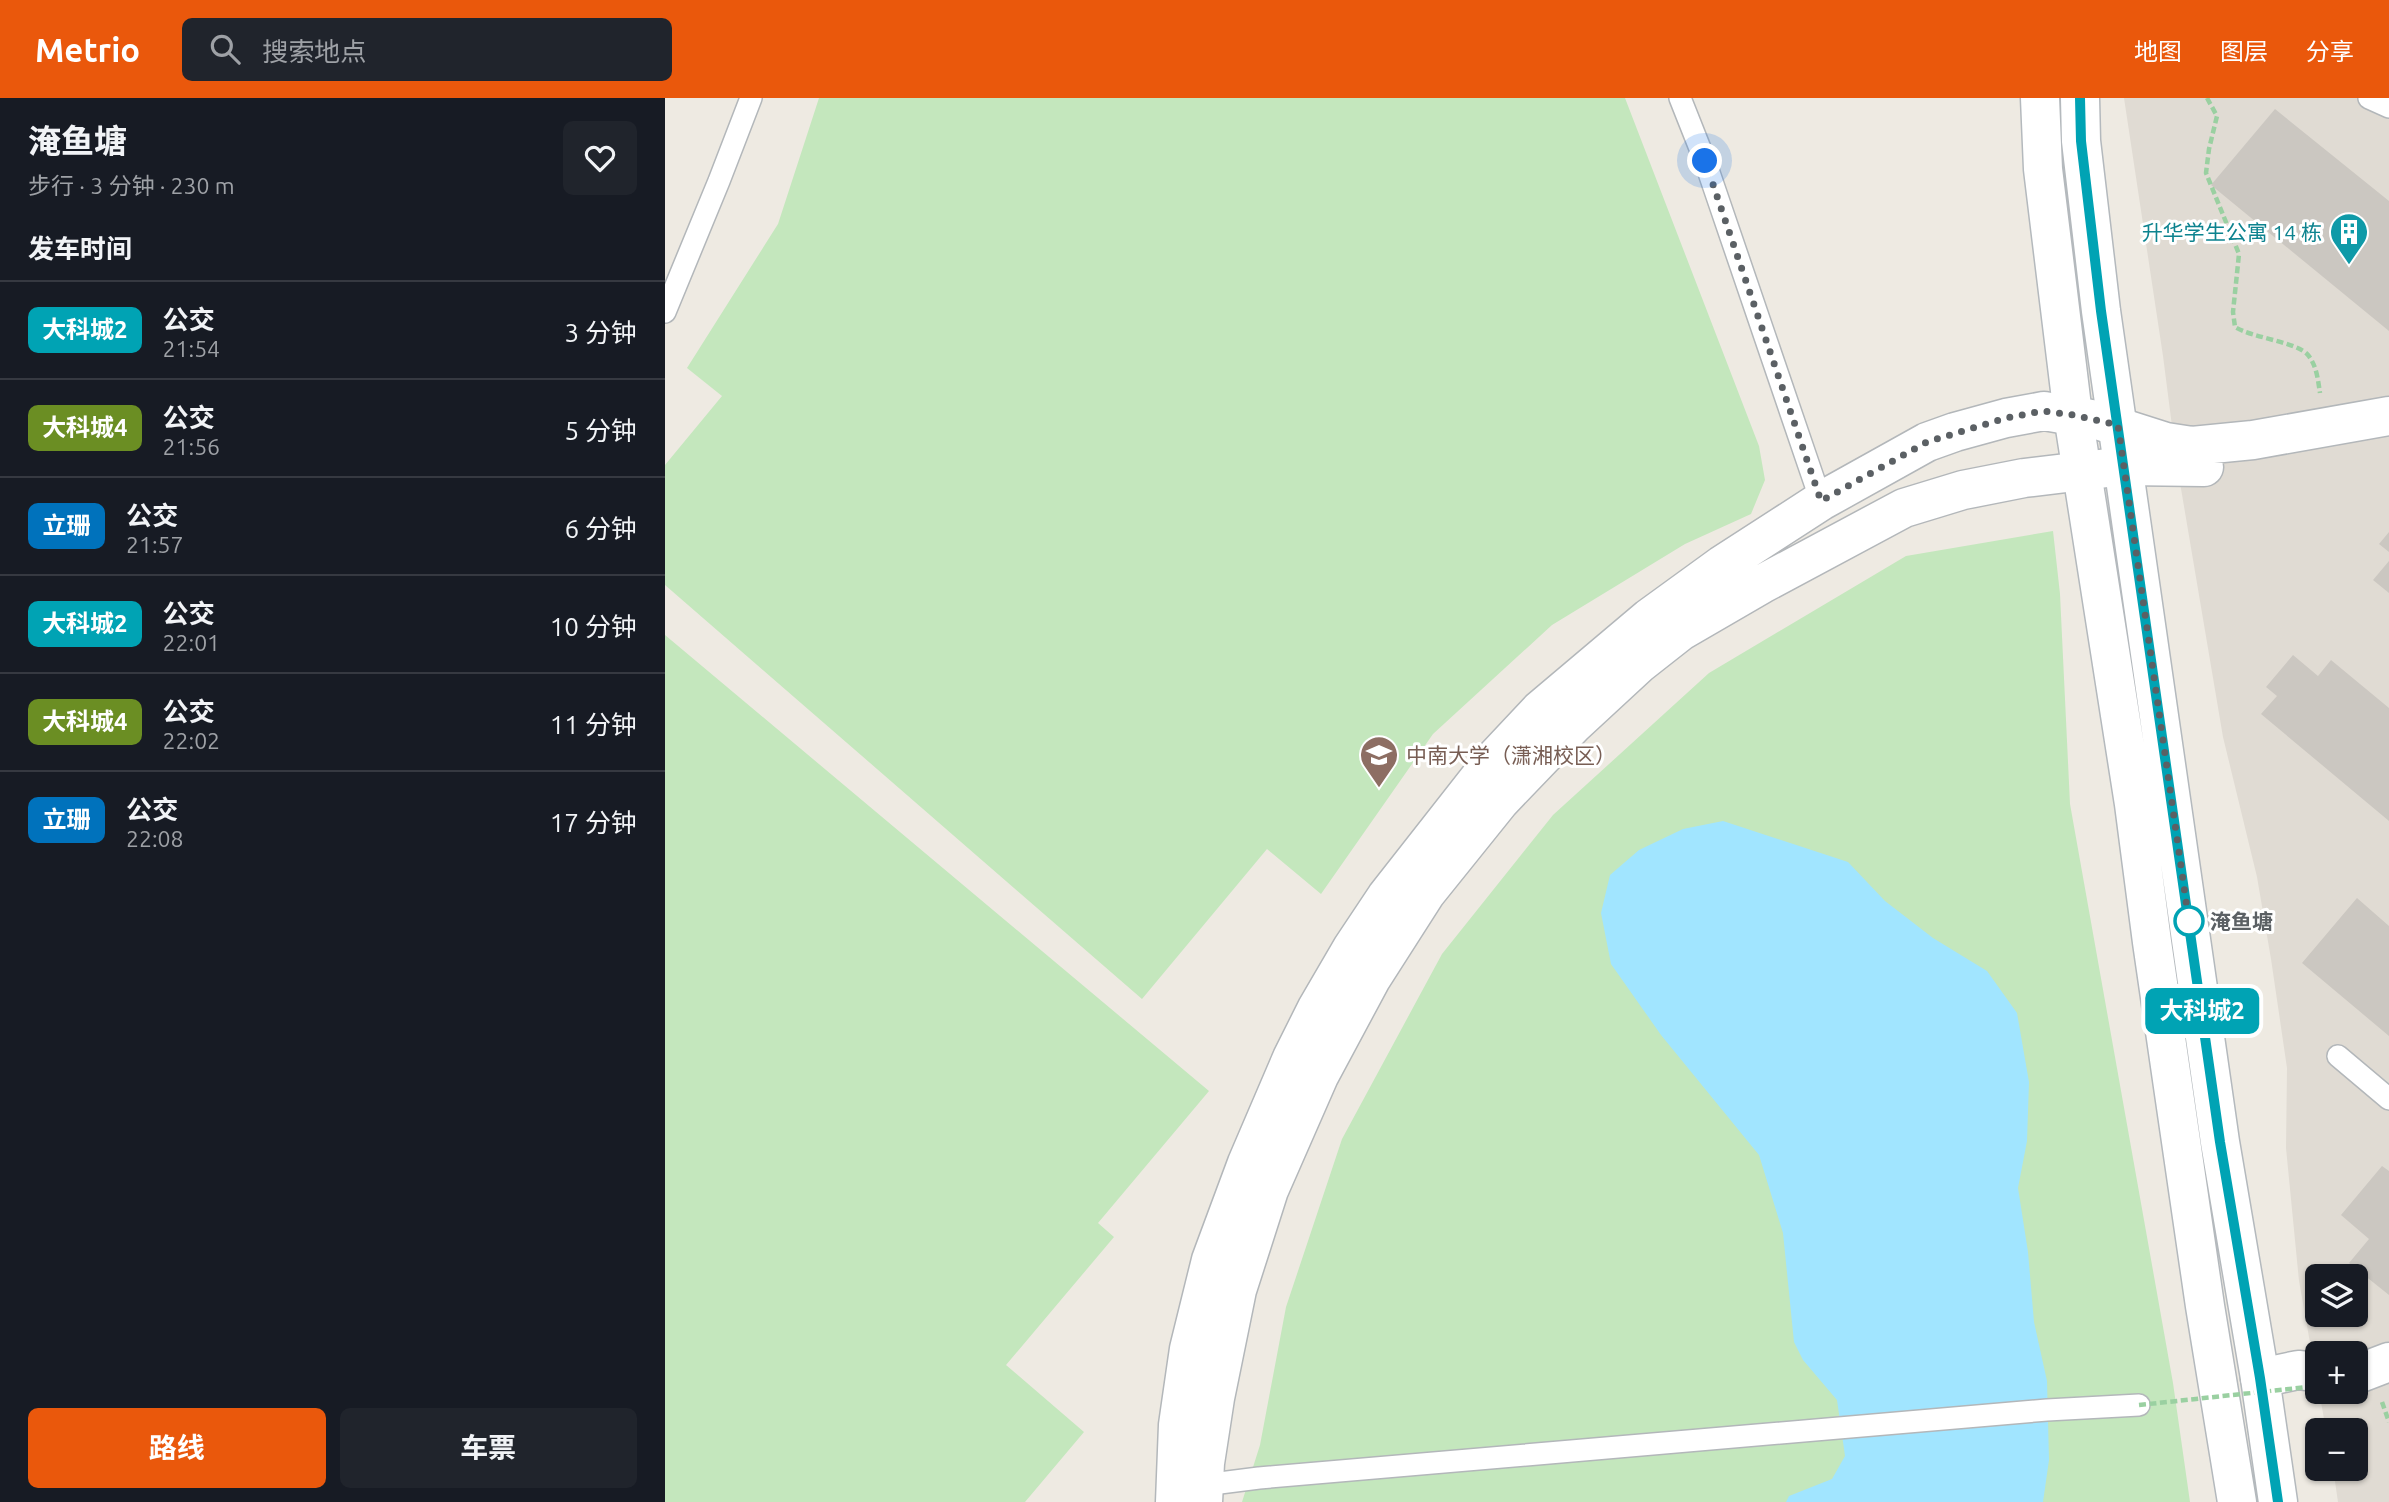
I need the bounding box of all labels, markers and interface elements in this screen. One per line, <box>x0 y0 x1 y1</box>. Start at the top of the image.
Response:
search box <box>182 18 672 81</box>
icon: search <box>206 30 244 68</box>
text: Metrio <box>35 31 140 68</box>
text: 搜索地点 <box>262 37 366 66</box>
text: 地图 <box>2134 38 2182 65</box>
text: 图层 <box>2220 38 2268 65</box>
text: 分享 <box>2306 38 2354 65</box>
button: heart <box>563 121 637 195</box>
text: 淹鱼塘 <box>28 122 127 159</box>
your location <box>1687 143 1722 178</box>
text: 步行 · 3 分钟 · 230 m <box>28 173 235 198</box>
building icon: 升华学生公寓 14 栋 <box>2328 211 2370 266</box>
place label: 升华学生公寓 14 栋 <box>2142 220 2322 244</box>
text: 发车时间 <box>28 234 132 263</box>
text: 公交 <box>163 305 215 334</box>
text: 大科城2 <box>42 316 128 343</box>
text: 3 分钟 <box>564 318 637 347</box>
text: 21:54 <box>163 336 220 361</box>
text: 公交 <box>163 403 215 432</box>
text: 大科城4 <box>42 414 128 441</box>
text: 5 分钟 <box>564 416 637 445</box>
text: 21:56 <box>163 434 220 459</box>
text: 公交 <box>126 501 178 530</box>
text: 立珊 <box>43 512 91 539</box>
text: 6 分钟 <box>564 514 637 543</box>
text: 21:57 <box>126 532 184 557</box>
text: 公交 <box>163 599 215 628</box>
text: 大科城2 <box>42 610 128 637</box>
text: 10 分钟 <box>550 612 637 641</box>
text: 22:01 <box>163 630 220 655</box>
text: 公交 <box>163 697 215 726</box>
text: 大科城4 <box>42 708 128 735</box>
text: 11 分钟 <box>550 710 637 739</box>
text: 22:02 <box>163 728 220 753</box>
school or university icon: 中南大学（潇湘校区） <box>1358 734 1400 789</box>
place label: 中南大学（潇湘校区） <box>1406 743 1616 767</box>
text: 公交 <box>126 795 178 824</box>
text: 立珊 <box>43 806 91 833</box>
text: 17 分钟 <box>550 808 637 837</box>
text: 22:08 <box>126 826 184 851</box>
marker: 淹鱼塘 <box>2174 906 2204 936</box>
place label: 淹鱼塘 <box>2210 909 2273 933</box>
line badge: 大科城2 <box>2153 988 2251 1034</box>
text: 大科城2 <box>2159 997 2245 1024</box>
map controls <box>2305 1264 2368 1481</box>
button: layers <box>2305 1264 2368 1327</box>
button: + <box>2305 1341 2368 1404</box>
button: 路线 <box>28 1408 326 1488</box>
button: 车票 <box>340 1408 637 1488</box>
button: − <box>2305 1418 2368 1481</box>

